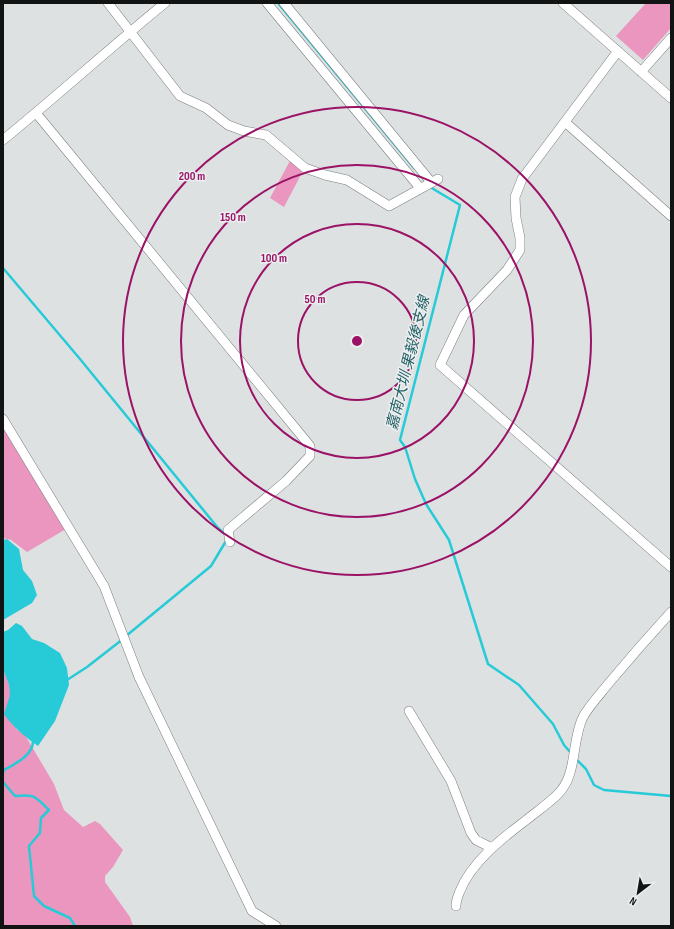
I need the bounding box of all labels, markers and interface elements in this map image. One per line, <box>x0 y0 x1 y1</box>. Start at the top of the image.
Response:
text: 200 m <box>179 169 205 184</box>
text: 150 m <box>220 210 246 225</box>
text: 100 m <box>261 251 287 266</box>
text: 50 m <box>305 292 325 307</box>
water label: 嘉南大圳 果毅後支線 <box>383 292 435 432</box>
centre of rings <box>350 334 364 348</box>
north arrow <box>618 873 658 913</box>
text: N <box>627 894 639 908</box>

